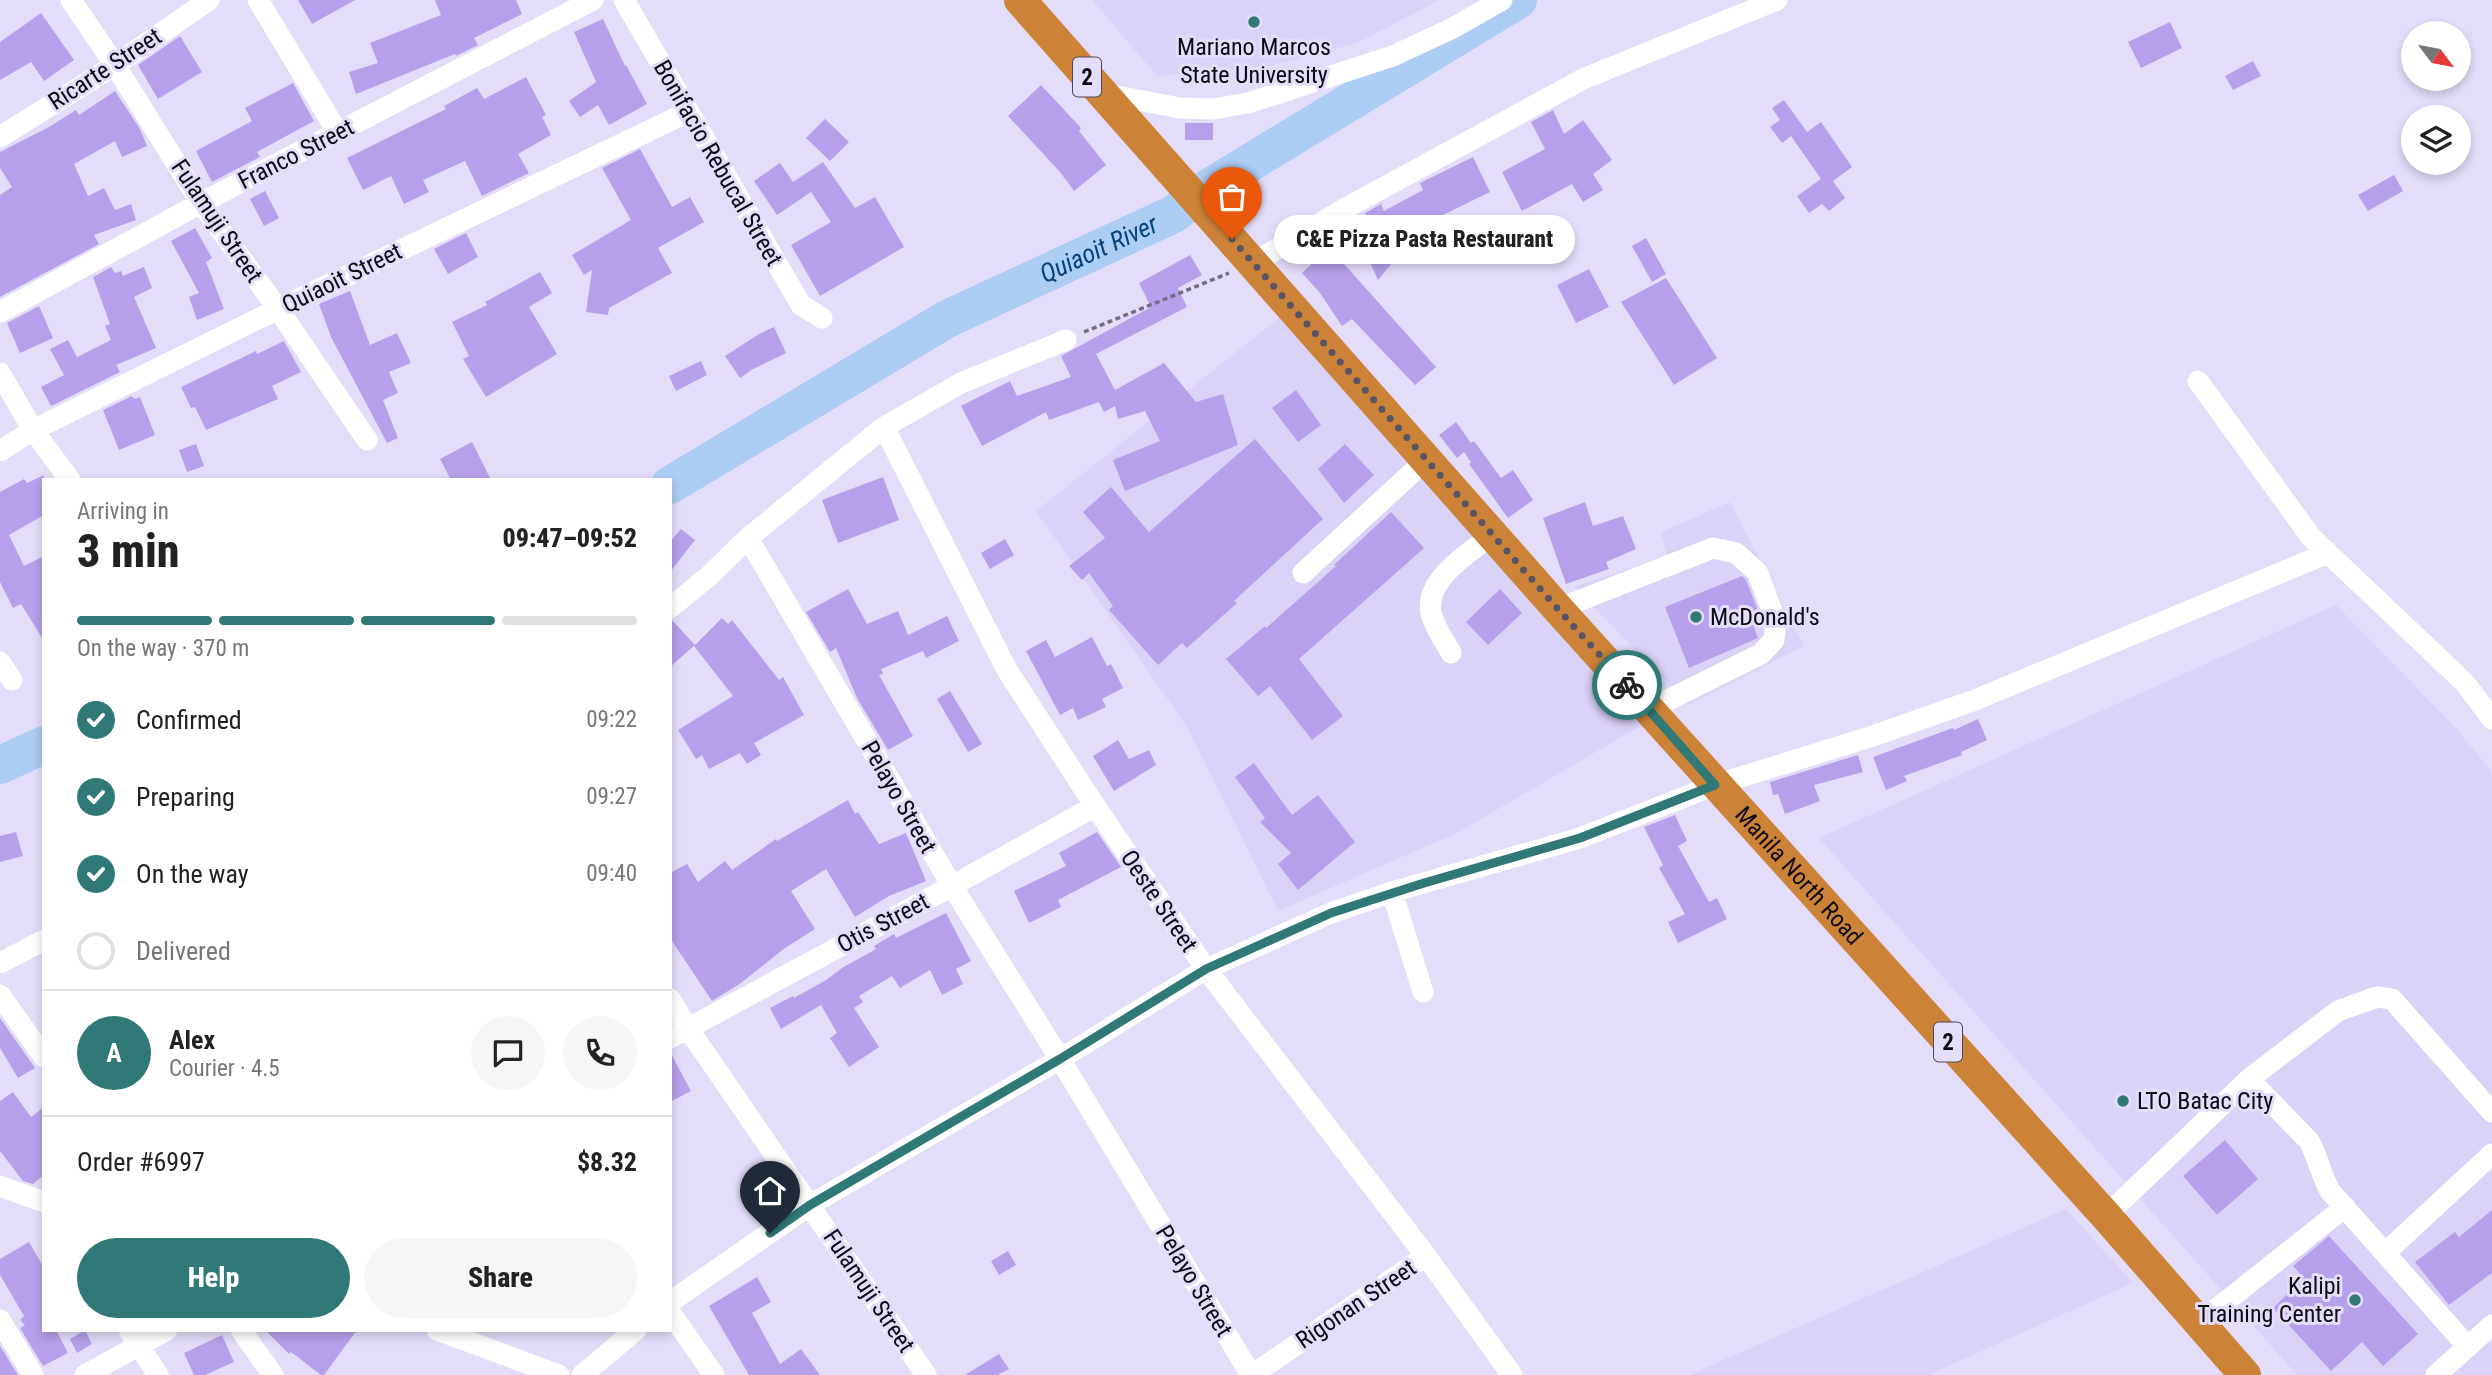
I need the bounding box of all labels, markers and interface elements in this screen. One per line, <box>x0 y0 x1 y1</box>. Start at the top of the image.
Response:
marker: Mariano Marcos State University <box>1246 14 1262 30</box>
north arrow <box>2401 21 2471 91</box>
map controls <box>2401 21 2471 175</box>
street label: Ricarte Street <box>43 22 167 116</box>
place label: Mariano Marcos State University <box>1177 33 1331 89</box>
street label: Bonifacio Rebucal Street <box>648 55 788 271</box>
road number: 2 <box>1073 58 1101 96</box>
button: layers <box>2401 105 2471 175</box>
street label: Franco Street <box>233 113 359 195</box>
street label: Fulamuji Street <box>166 154 268 288</box>
pin <box>1202 167 1262 239</box>
icon: bag <box>1213 178 1251 216</box>
water label: Quiaoit River <box>1035 208 1164 289</box>
callout: C&E Pizza Pasta Restaurant <box>1274 215 1575 264</box>
text: C&E Pizza Pasta Restaurant <box>1296 226 1553 253</box>
street label: Quiaoit Street <box>278 237 406 319</box>
text: Arriving in <box>77 498 169 525</box>
text: 09:47–09:52 <box>503 523 637 553</box>
text: 3 min <box>77 524 180 578</box>
place label: McDonald's <box>1710 603 1820 631</box>
marker: McDonald's <box>1688 609 1704 625</box>
text: On the way · 370 m <box>77 635 249 662</box>
courier <box>1592 650 1662 720</box>
icon: bike <box>1608 666 1646 704</box>
icon: check <box>77 701 115 739</box>
text: Confirmed <box>136 705 242 735</box>
text: 09:22 <box>586 706 637 733</box>
street label: Pelayo Street <box>856 736 942 858</box>
icon: check <box>77 778 115 816</box>
text: Preparing <box>136 782 235 812</box>
text: 09:27 <box>586 783 637 810</box>
street label: Manila North Road <box>1729 801 1868 951</box>
street label: Oeste Street <box>1115 845 1203 957</box>
icon: check <box>77 855 115 893</box>
text: On the way <box>136 859 249 889</box>
text: 09:40 <box>586 860 637 887</box>
street label: Otis Street <box>832 887 934 959</box>
text: Delivered <box>136 936 231 966</box>
button: chat <box>471 1016 545 1090</box>
button: phone <box>563 1016 637 1090</box>
road number: 2 <box>1934 1023 1962 1062</box>
text: Alex <box>169 1025 215 1055</box>
text: A <box>106 1038 122 1068</box>
text: Courier · 4.5 <box>169 1055 280 1082</box>
place label: LTO Batac City <box>2137 1087 2273 1115</box>
marker: LTO Batac City <box>2115 1093 2131 1109</box>
text: Order #6997 <box>77 1147 205 1177</box>
text: $8.32 <box>577 1147 637 1177</box>
pin <box>740 1161 800 1233</box>
icon: home <box>751 1172 789 1210</box>
street label: Pelayo Street <box>1150 1220 1238 1342</box>
street label: Fulamuji Street <box>818 1224 920 1358</box>
button: Help <box>77 1238 350 1318</box>
button: Share <box>364 1238 637 1318</box>
street label: Rigonan Street <box>1291 1254 1421 1354</box>
place label: Kalipi Training Center <box>2197 1272 2341 1328</box>
marker: Kalipi Training Center <box>2347 1292 2363 1308</box>

